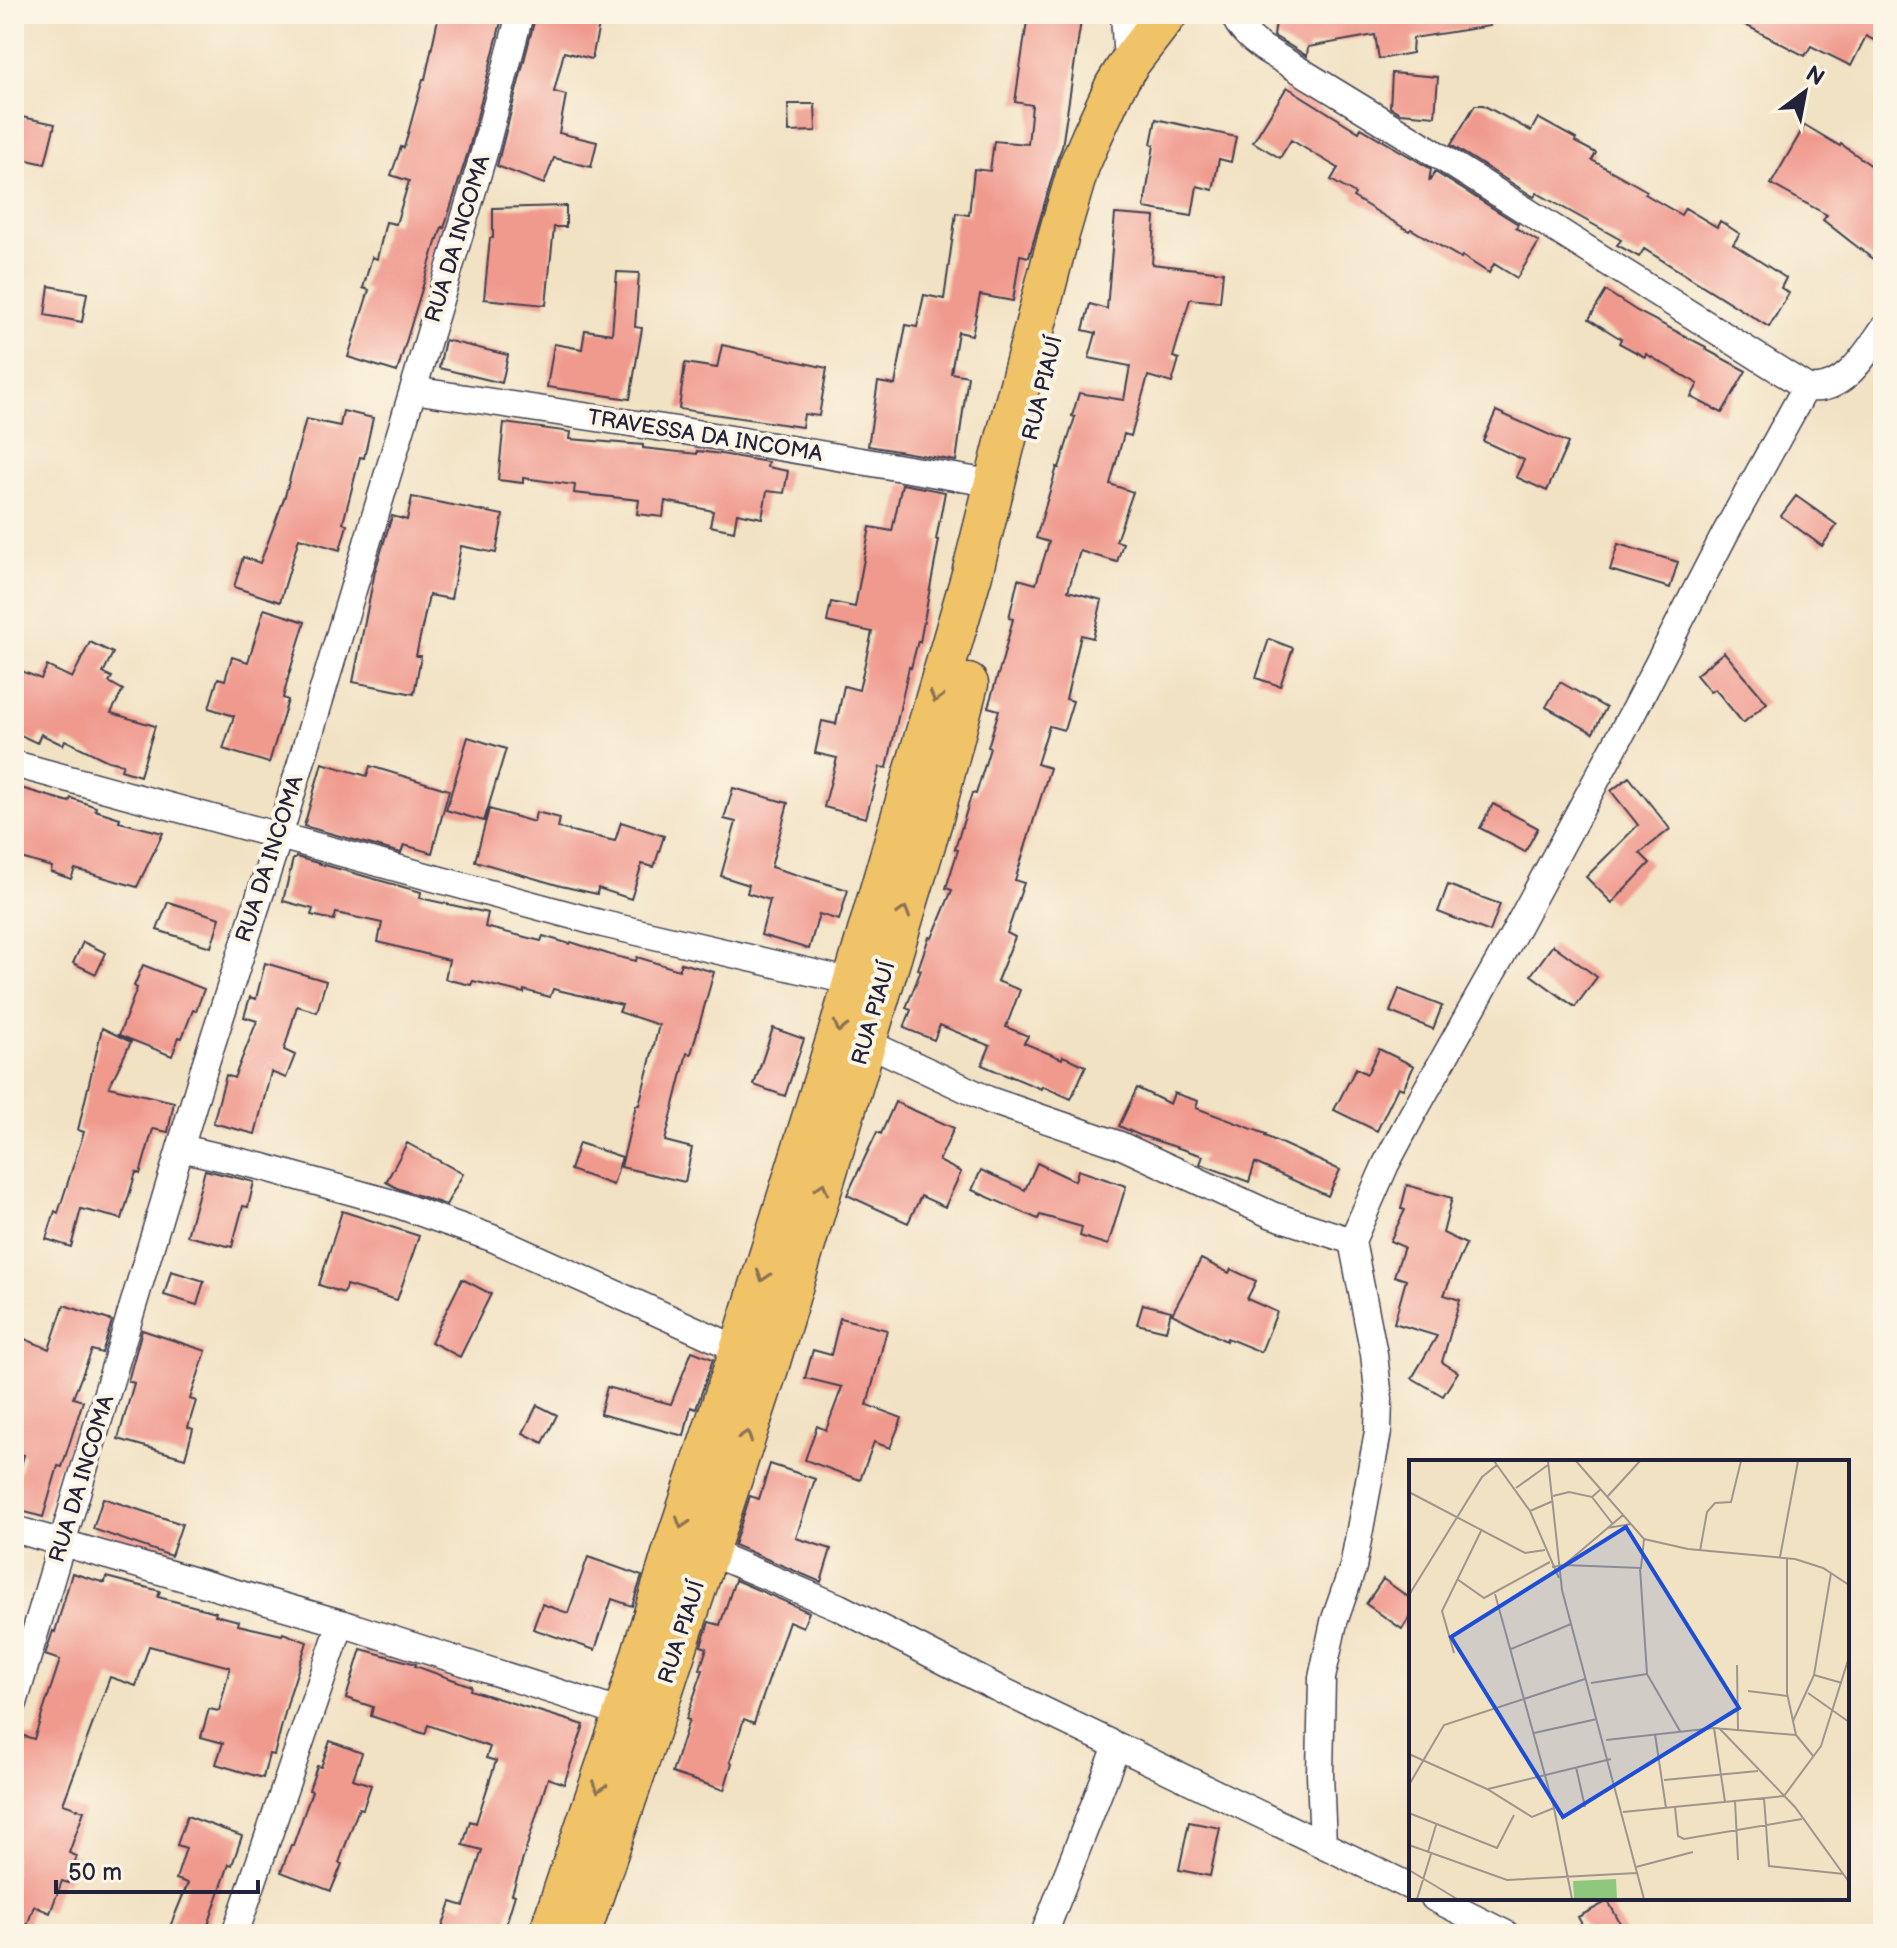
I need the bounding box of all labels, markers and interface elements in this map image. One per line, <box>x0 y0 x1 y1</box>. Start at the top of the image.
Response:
north arrow <box>1765 52 1845 132</box>
text: N <box>1801 60 1829 92</box>
street label: RUA DA INCOMA <box>420 152 496 326</box>
street label: RUA PIAUÍ <box>1016 332 1069 443</box>
street label: TRAVESSA DA INCOMA <box>586 404 825 468</box>
one-way arrow <box>929 690 945 704</box>
street label: RUA DA INCOMA <box>230 772 310 946</box>
one-way arrow <box>895 905 911 919</box>
street label: RUA PIAUÍ <box>845 957 902 1068</box>
one-way arrow <box>833 1020 849 1034</box>
one-way arrow <box>813 1181 829 1195</box>
one-way arrow <box>756 1269 772 1282</box>
street label: RUA DA INCOMA <box>44 1392 120 1566</box>
one-way arrow <box>737 1430 753 1444</box>
inset map <box>1409 1460 1849 1900</box>
one-way arrow <box>676 1515 692 1529</box>
street label: RUA PIAUÍ <box>652 1576 711 1687</box>
one-way arrow <box>592 1779 608 1793</box>
scale bar <box>56 1844 258 1894</box>
text: 50 m <box>68 1858 122 1887</box>

